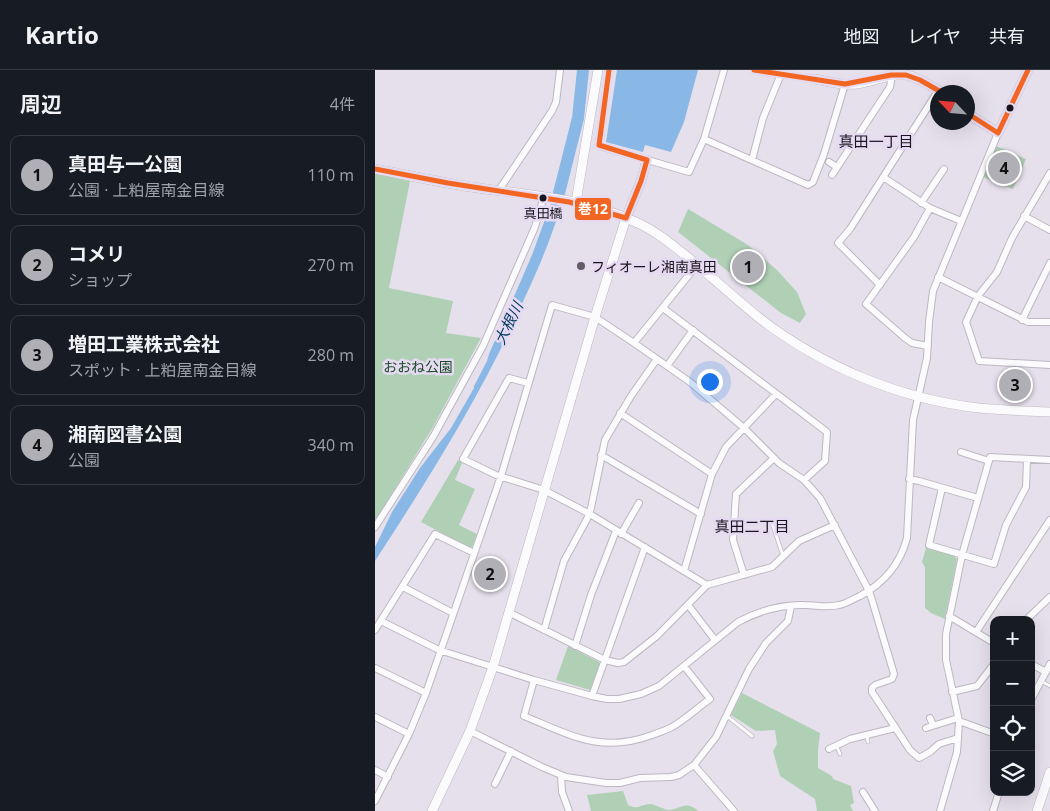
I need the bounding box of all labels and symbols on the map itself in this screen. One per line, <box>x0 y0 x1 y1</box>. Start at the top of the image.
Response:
north arrow <box>930 85 975 130</box>
unlabelled marker <box>1005 103 1015 113</box>
district label: 真田一丁目 <box>838 131 914 151</box>
pin: 4 <box>988 149 1020 187</box>
marker: 真田橋 <box>538 193 548 203</box>
line badge: 巻12 <box>574 197 612 221</box>
text: 巻12 <box>578 199 608 218</box>
place label: 真田橋 <box>523 204 563 222</box>
pin: 1 <box>732 248 764 286</box>
place label: フィオーレ湘南真田 <box>591 257 717 276</box>
marker: フィオーレ湘南真田 <box>575 260 587 272</box>
water label: 大根川 <box>489 297 528 348</box>
park label: おおね公園 <box>383 357 453 376</box>
pin: 3 <box>999 366 1031 404</box>
your location <box>697 369 723 395</box>
district label: 真田二丁目 <box>714 516 790 536</box>
pin: 2 <box>474 555 506 593</box>

